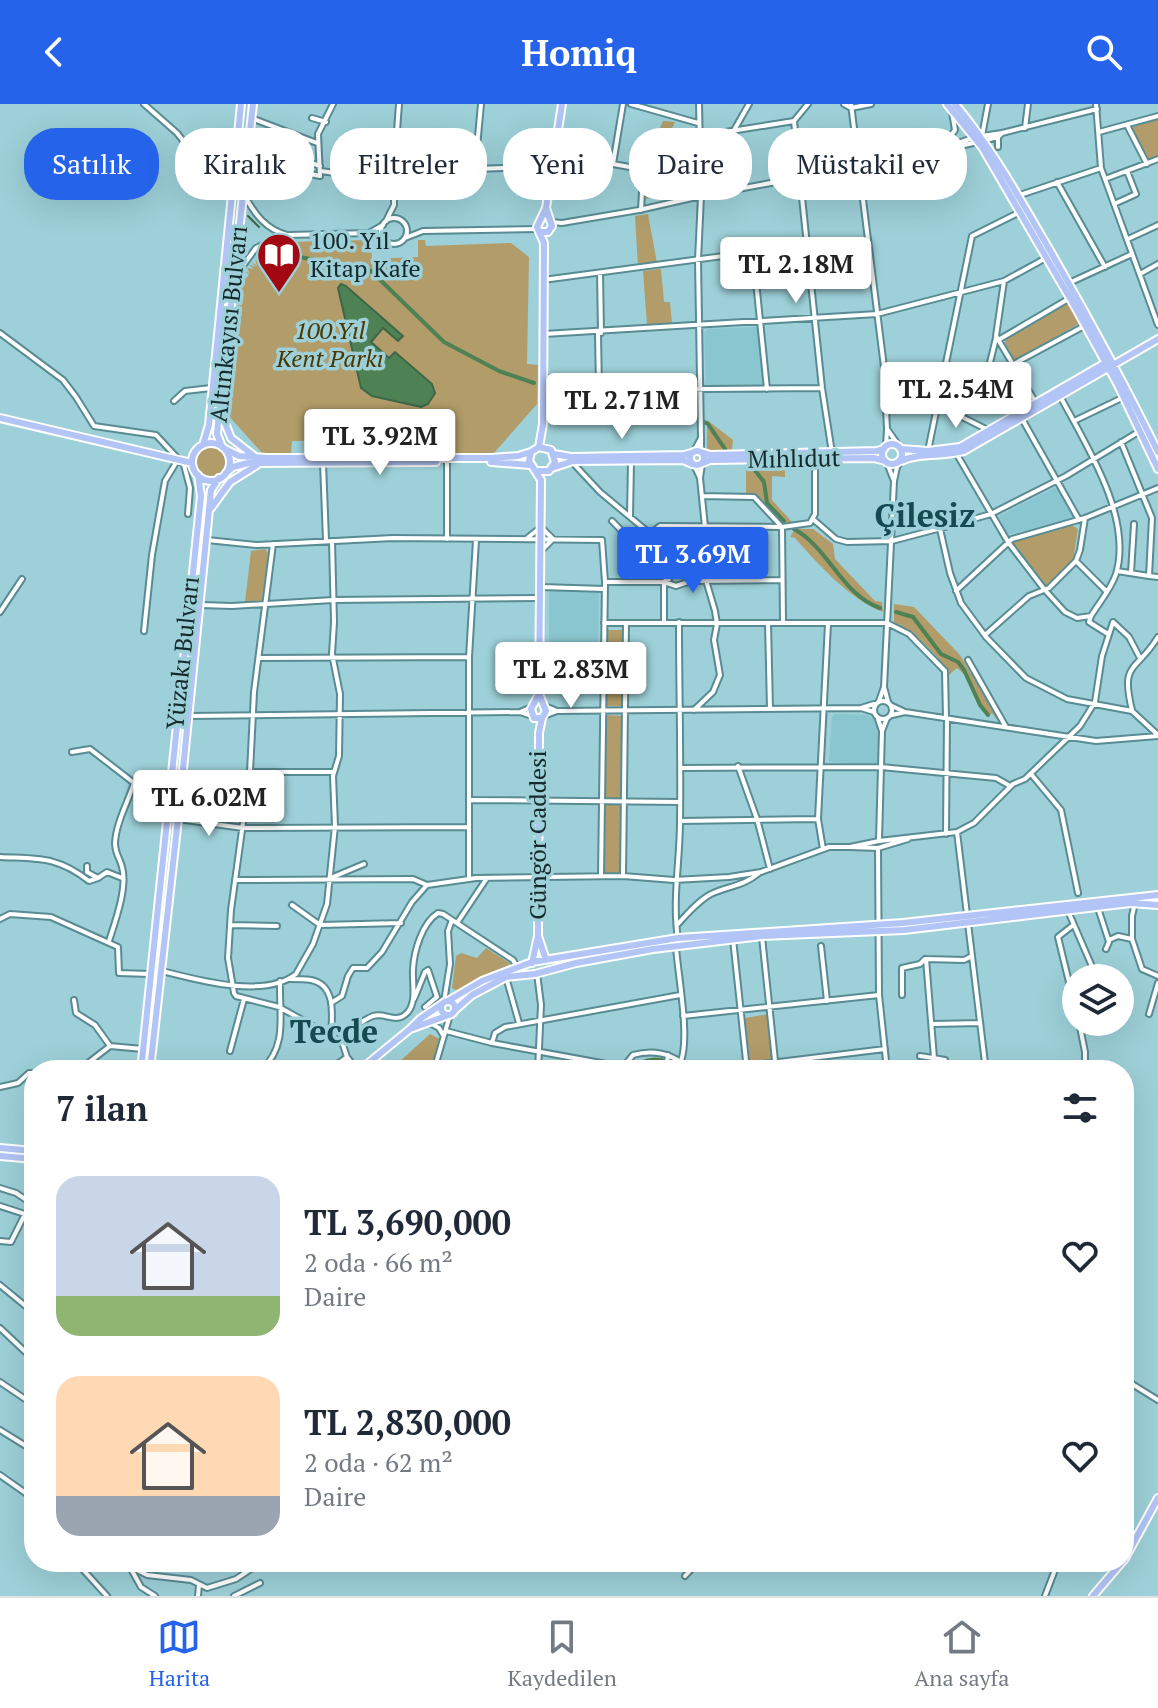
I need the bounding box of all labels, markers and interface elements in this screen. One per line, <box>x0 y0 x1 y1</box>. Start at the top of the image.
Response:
text: Homiq <box>521 29 637 76</box>
icon: back <box>32 30 76 74</box>
icon: search <box>1082 30 1126 74</box>
chip: Satılık <box>24 128 159 200</box>
chip: Kiralık <box>175 128 314 200</box>
chip: Filtreler <box>330 128 487 200</box>
chip: Yeni <box>503 128 613 200</box>
chip: Daire <box>629 128 752 200</box>
chip: Müstakil ev <box>768 128 967 200</box>
street label: Altınkayısı Bulvarı <box>202 224 254 424</box>
place label: 100. Yıl Kitap Kafe <box>310 224 421 284</box>
library icon: 100. Yıl Kitap Kafe <box>255 231 303 294</box>
pin: TL 2.18M <box>713 237 879 305</box>
text: TL 2.18M <box>738 246 854 280</box>
park label: 100.Yıl Kent Parkı <box>276 314 383 374</box>
pin: TL 2.54M <box>873 362 1039 430</box>
text: TL 2.54M <box>898 371 1014 405</box>
pin: TL 2.71M <box>539 373 705 441</box>
text: TL 2.71M <box>564 382 680 416</box>
pin: TL 3.92M <box>297 409 463 477</box>
text: TL 3.92M <box>322 418 438 452</box>
street label: Mıhlıdut <box>747 441 841 475</box>
district label: Çilesiz <box>875 494 975 536</box>
pin: TL 3.69M <box>610 527 776 595</box>
text: TL 3.69M <box>635 536 751 570</box>
street label: Yüzakı Bulvarı <box>158 575 206 731</box>
pin: TL 2.83M <box>488 642 654 710</box>
text: TL 2.83M <box>513 651 629 685</box>
street label: Güngör Caddesi <box>521 750 553 920</box>
pin: TL 6.02M <box>126 770 292 838</box>
text: TL 6.02M <box>151 779 267 813</box>
map controls <box>1062 964 1134 1036</box>
button: layers <box>1062 964 1134 1036</box>
district label: Tecde <box>290 1010 378 1052</box>
text: 7 ilan <box>56 1086 148 1131</box>
icon: filters <box>1058 1086 1102 1130</box>
text: TL 3,690,000 <box>304 1200 511 1245</box>
icon: home <box>120 1208 216 1304</box>
icon: heart <box>1058 1234 1102 1278</box>
text: 2 oda · 66 m² <box>304 1245 453 1279</box>
text: Daire <box>304 1279 366 1313</box>
text: TL 2,830,000 <box>304 1400 511 1445</box>
icon: home <box>120 1408 216 1504</box>
icon: heart <box>1058 1434 1102 1478</box>
text: 2 oda · 62 m² <box>304 1445 453 1479</box>
text: Daire <box>304 1479 366 1513</box>
tab: Harita <box>149 1615 210 1692</box>
tab: Kaydedilen <box>508 1615 617 1692</box>
tab: Ana sayfa <box>914 1615 1009 1692</box>

